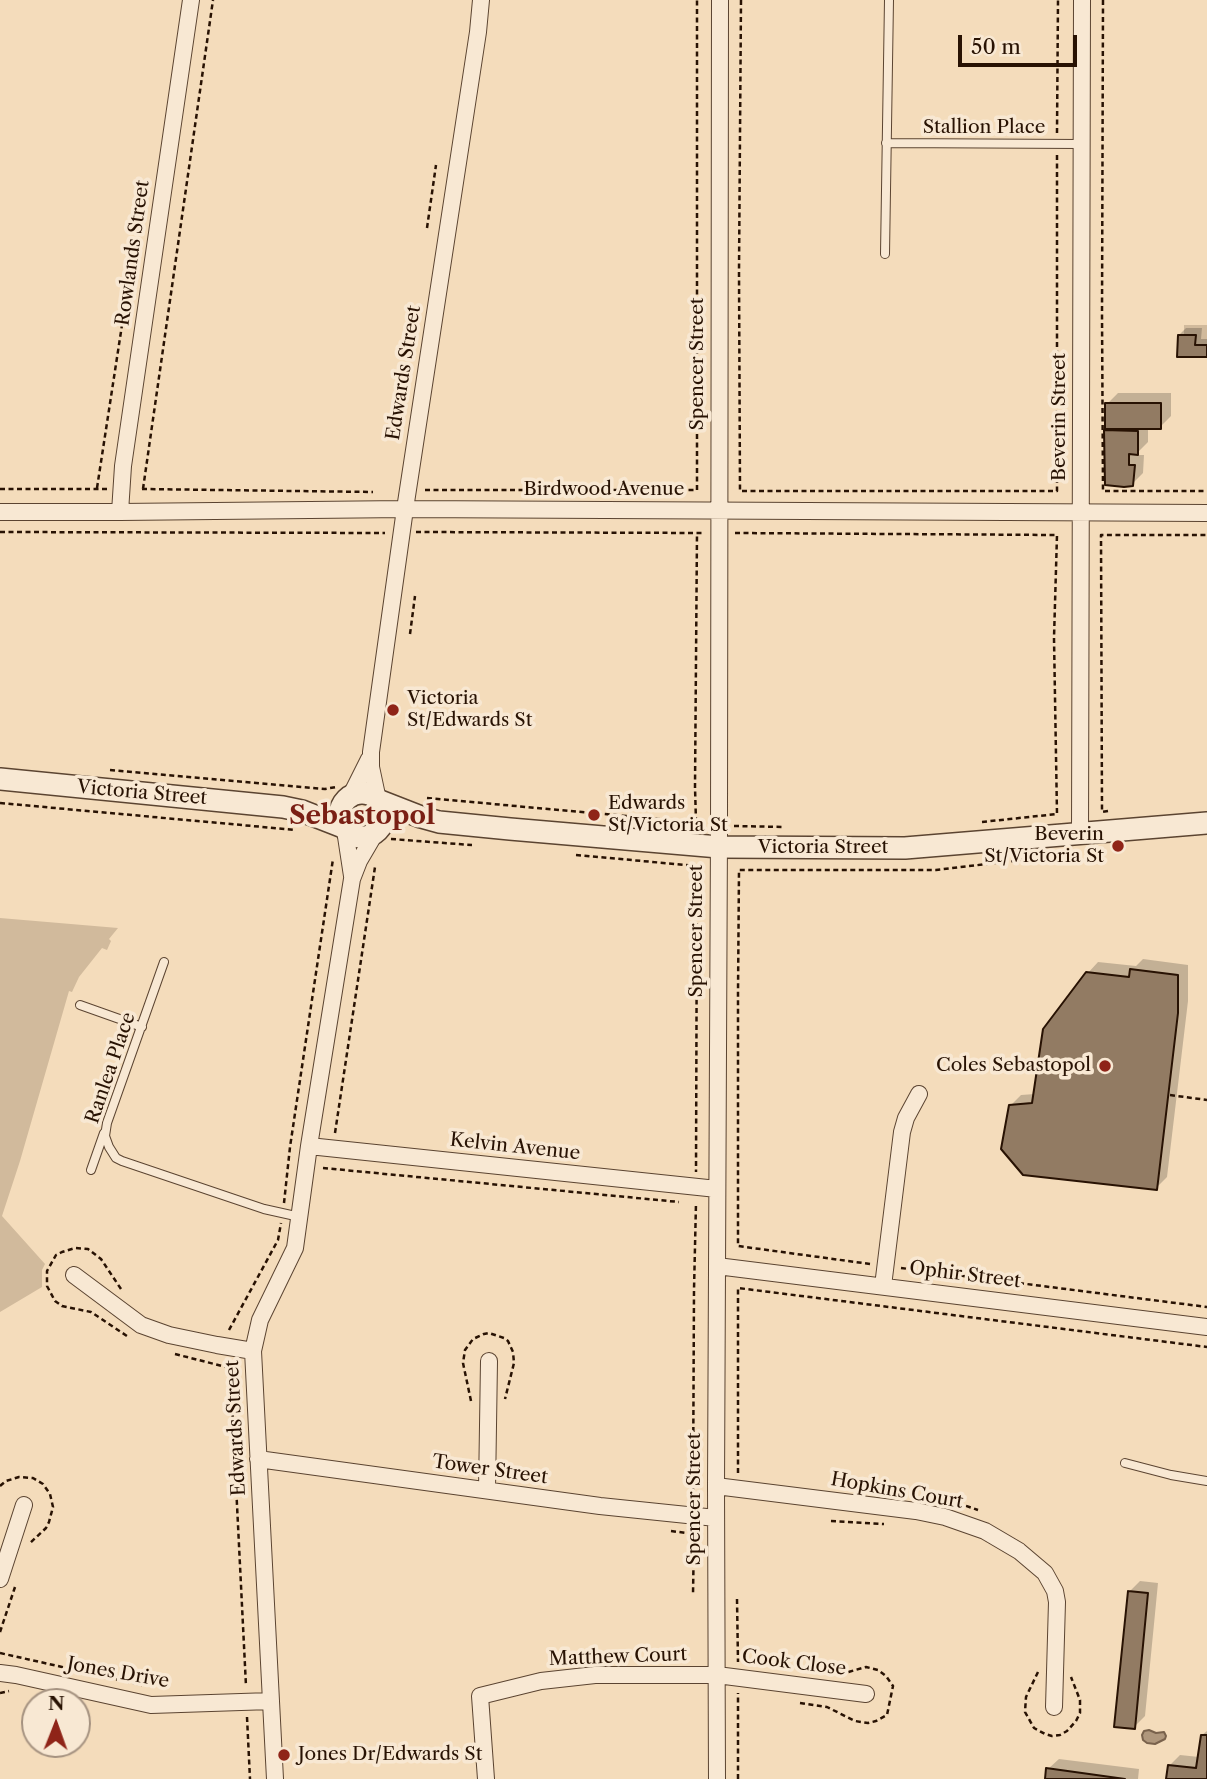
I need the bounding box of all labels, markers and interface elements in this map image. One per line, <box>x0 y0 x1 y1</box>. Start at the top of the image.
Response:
scale bar <box>962 21 1081 65</box>
text: 50 m <box>971 34 1021 59</box>
street label: Stallion Place <box>923 117 1045 139</box>
street label: Rowlands Street <box>111 179 155 327</box>
street label: Spencer Street <box>687 297 709 431</box>
street label: Edwards Street <box>382 304 426 442</box>
street label: Beverin Street <box>1049 353 1071 481</box>
street label: Birdwood Avenue <box>524 479 684 501</box>
place label: Victoria St/Edwards St <box>407 688 532 732</box>
marker: Victoria St/Edwards St <box>385 702 401 718</box>
street label: Victoria Street <box>76 776 208 810</box>
place label: Edwards St/Victoria St <box>608 793 728 837</box>
district label: Sebastopol <box>289 800 435 832</box>
marker: Edwards St/Victoria St <box>586 807 602 823</box>
place label: Beverin St/Victoria St <box>984 824 1104 868</box>
street label: Victoria Street <box>758 837 888 859</box>
marker: Beverin St/Victoria St <box>1110 838 1126 854</box>
street label: Spencer Street <box>686 864 708 998</box>
street label: Ranlea Place <box>81 1009 141 1127</box>
place label: Coles Sebastopol <box>936 1055 1091 1077</box>
marker: Coles Sebastopol <box>1097 1058 1113 1074</box>
street label: Kelvin Avenue <box>449 1129 581 1165</box>
street label: Ophir Street <box>908 1257 1022 1293</box>
street label: Edwards Street <box>221 1359 251 1497</box>
street label: Spencer Street <box>684 1432 706 1566</box>
street label: Tower Street <box>431 1451 549 1489</box>
street label: Hopkins Court <box>829 1468 965 1514</box>
street label: Matthew Court <box>549 1643 687 1671</box>
street label: Cook Close <box>741 1645 847 1681</box>
street label: Jones Drive <box>65 1653 171 1693</box>
north arrow <box>21 1688 91 1758</box>
text: N <box>48 1692 65 1715</box>
place label: Jones Dr/Edwards St <box>298 1744 482 1766</box>
marker: Jones Dr/Edwards St <box>276 1747 292 1763</box>

